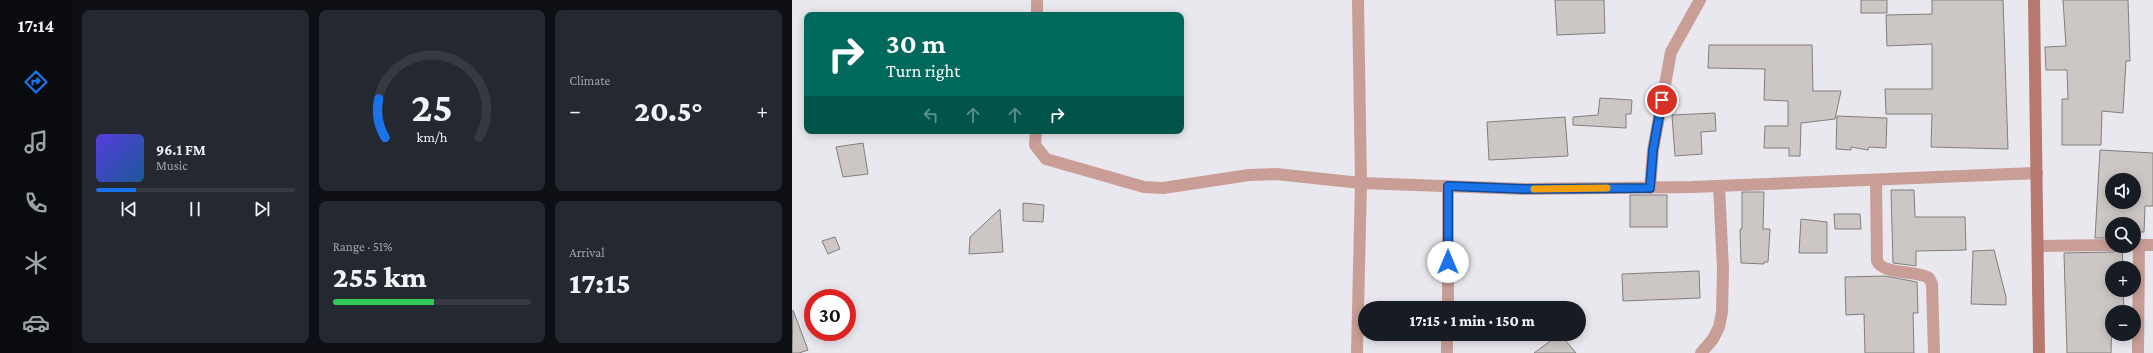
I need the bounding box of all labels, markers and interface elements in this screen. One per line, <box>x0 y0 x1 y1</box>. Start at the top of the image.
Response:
text: 17:14 <box>18 16 54 36</box>
icon: right <box>820 28 872 80</box>
text: 30 m <box>886 28 946 59</box>
text: Turn right <box>886 61 960 81</box>
icon: directions <box>22 68 50 96</box>
text: Climate <box>569 73 610 88</box>
pin <box>1645 83 1679 117</box>
text: 25 <box>411 84 453 130</box>
icon: arrive <box>1651 89 1673 111</box>
text: 20.5° <box>634 94 703 127</box>
text: − <box>569 98 581 123</box>
text: + <box>756 98 768 123</box>
icon: left <box>920 104 942 126</box>
icon: ahead <box>962 104 984 126</box>
icon: ahead <box>1004 104 1026 126</box>
icon: right <box>1046 104 1068 126</box>
icon: music <box>22 128 50 156</box>
text: km/h <box>417 129 448 145</box>
text: 96.1 FM <box>156 142 206 158</box>
text: Music <box>156 158 188 173</box>
map controls <box>2105 173 2141 341</box>
button: sound <box>2105 173 2141 209</box>
icon: phone <box>22 189 50 217</box>
icon: previous <box>118 198 140 220</box>
icon: pause <box>184 198 206 220</box>
icon: next <box>251 198 273 220</box>
button: search <box>2105 217 2141 253</box>
text: Range · 51% <box>333 239 393 254</box>
position arrow <box>1427 241 1469 283</box>
text: Arrival <box>569 245 605 260</box>
icon: climate <box>22 249 50 277</box>
text: 255 km <box>333 260 427 293</box>
button: + <box>2105 261 2141 297</box>
text: 17:15 <box>569 266 631 299</box>
speed limit sign: 30 <box>804 289 856 341</box>
button: − <box>2105 305 2141 341</box>
icon: car <box>22 309 50 337</box>
text: 17:15 · 1 min · 150 m <box>1409 313 1535 329</box>

